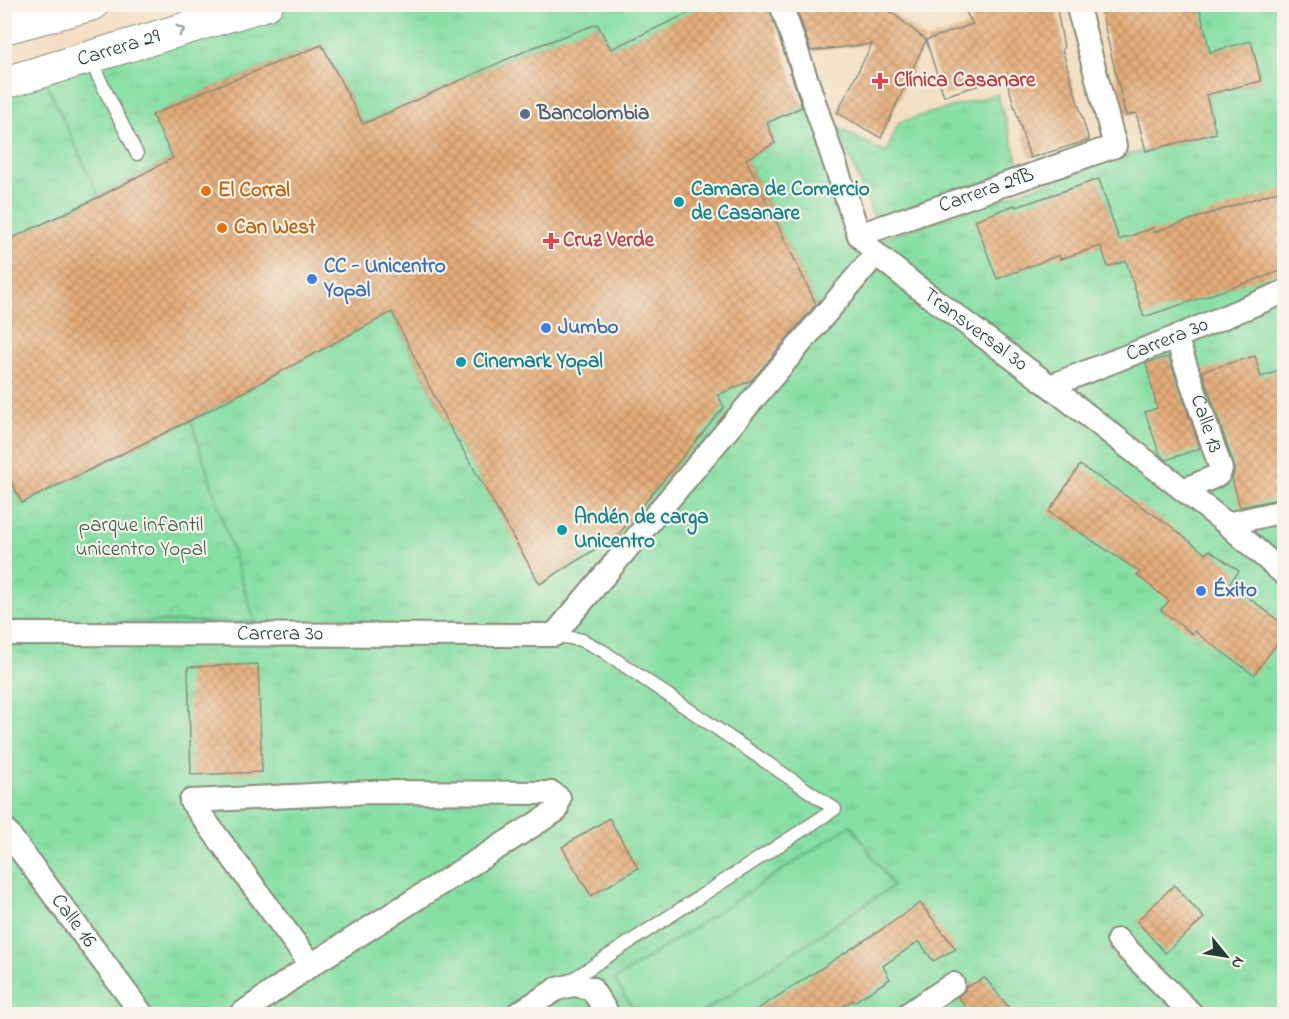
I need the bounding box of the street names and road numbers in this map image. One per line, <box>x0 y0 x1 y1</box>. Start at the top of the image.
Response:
street label: Carrera 29 <box>74 22 165 75</box>
street label: Carrera 29B <box>935 160 1038 221</box>
street label: Transversal 30 <box>916 281 1034 379</box>
street label: Carrera 30 <box>1122 310 1213 370</box>
street label: Calle 13 <box>1182 391 1230 457</box>
street label: Carrera 30 <box>237 619 323 650</box>
street label: Calle 16 <box>43 888 103 954</box>

